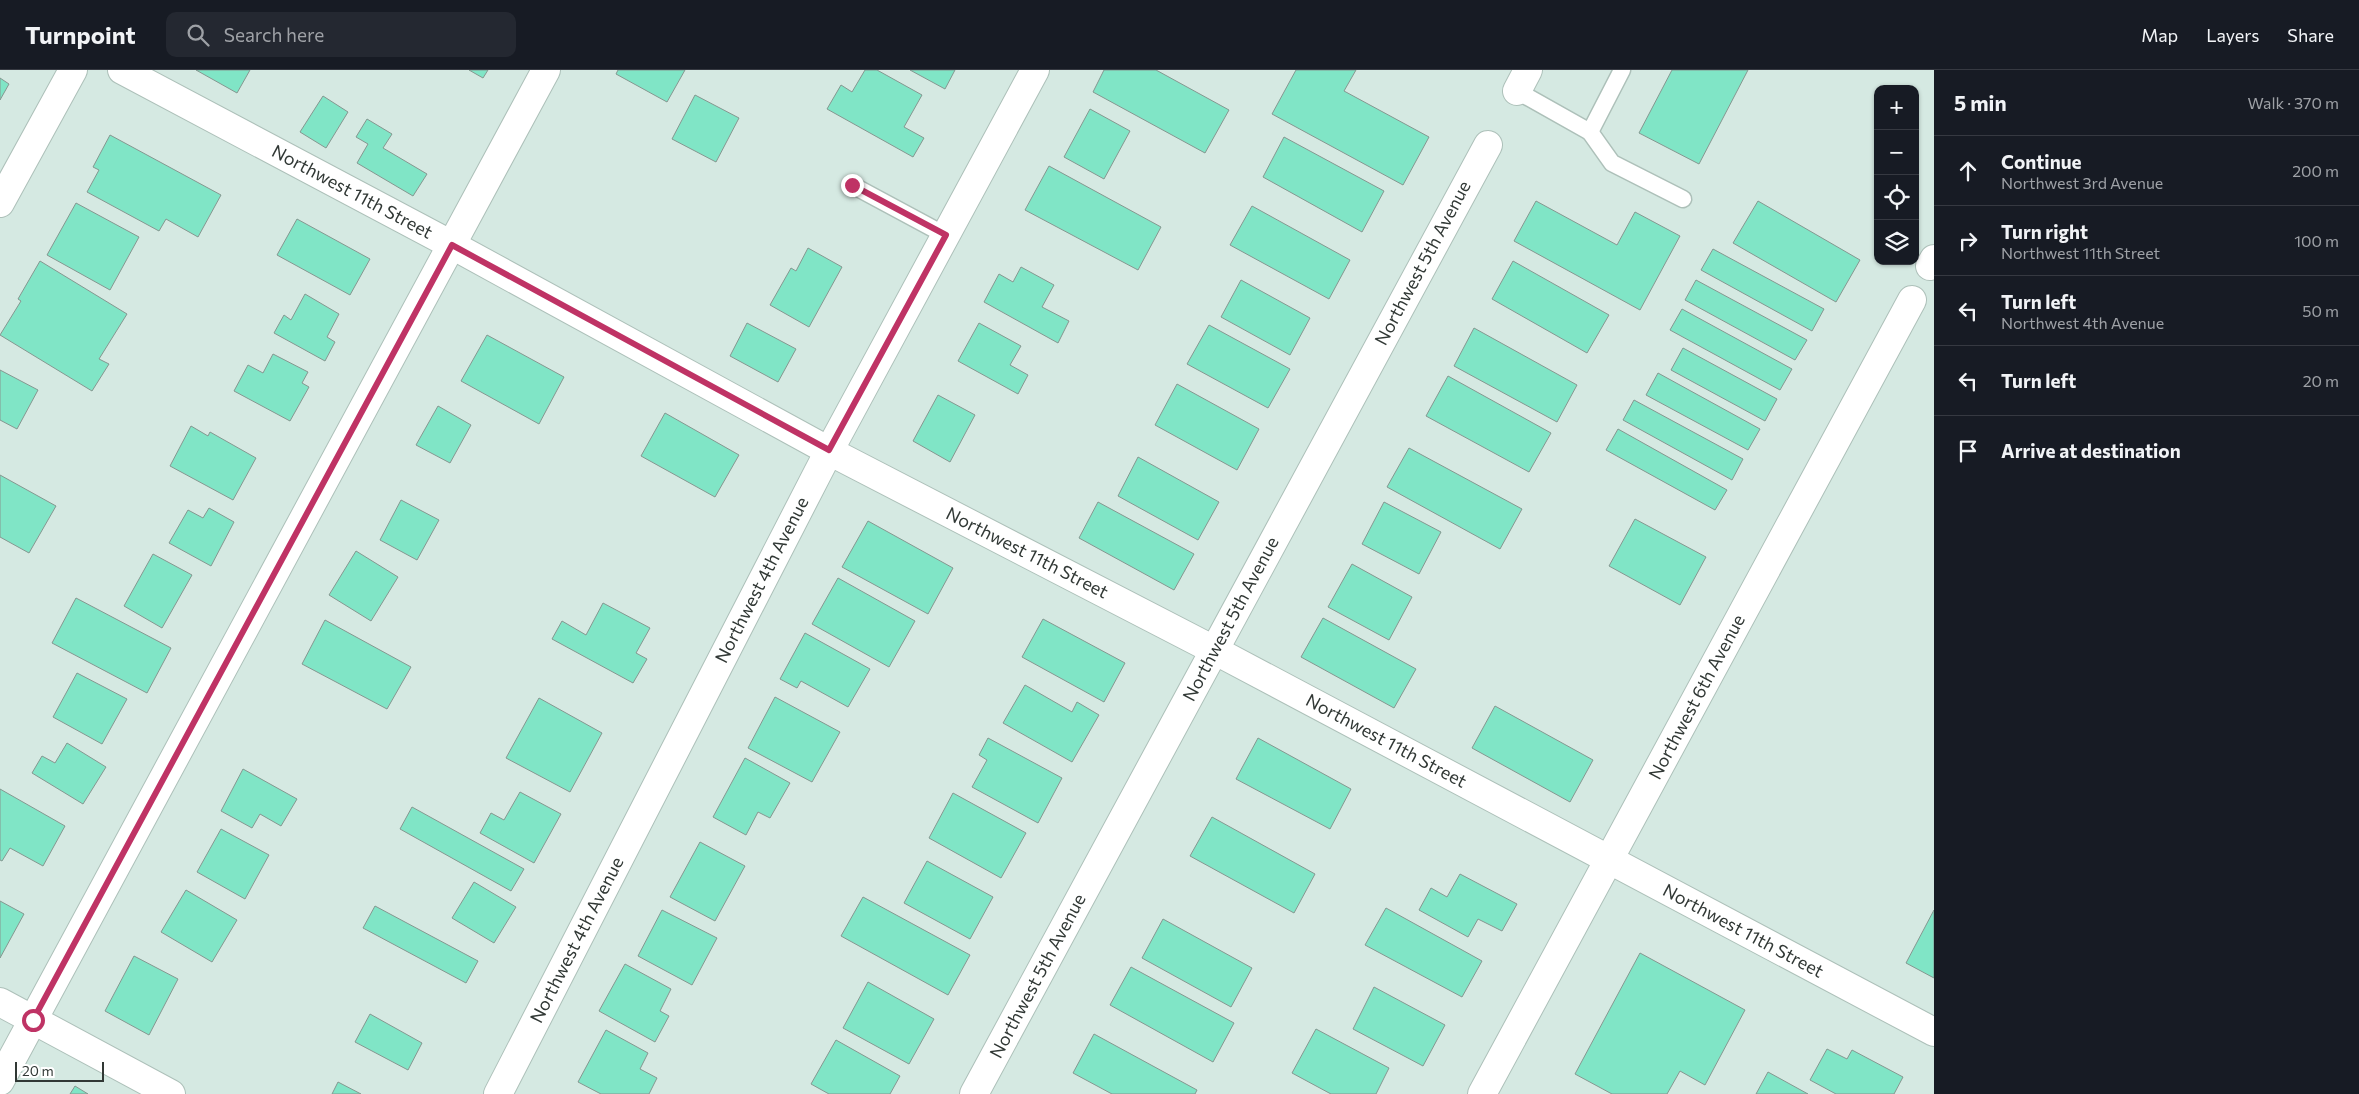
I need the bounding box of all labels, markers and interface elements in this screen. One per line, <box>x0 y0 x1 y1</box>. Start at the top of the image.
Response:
search box <box>166 12 516 57</box>
text: Turnpoint <box>25 20 136 49</box>
icon: search <box>184 21 212 49</box>
text: Search here <box>224 23 324 46</box>
text: Map <box>2141 24 2178 46</box>
text: Layers <box>2206 24 2259 46</box>
text: Share <box>2287 24 2334 46</box>
map controls <box>1874 85 1919 265</box>
button: + <box>1874 85 1919 130</box>
text: 5 min <box>1954 90 2007 115</box>
text: Walk · 370 m <box>2248 93 2339 112</box>
button: − <box>1874 130 1919 175</box>
street label: Northwest 11th Street <box>268 139 437 243</box>
text: Continue <box>2001 150 2081 173</box>
icon: ahead <box>1954 157 1982 185</box>
text: 200 m <box>2292 161 2339 180</box>
text: Northwest 3rd Avenue <box>2001 173 2163 192</box>
route end <box>841 174 864 197</box>
button: locate <box>1874 175 1919 220</box>
street label: Northwest 5th Avenue <box>1369 177 1475 349</box>
button: layers <box>1874 220 1919 265</box>
text: Turn right <box>2001 220 2088 243</box>
icon: right <box>1954 227 1982 255</box>
text: 100 m <box>2294 231 2339 250</box>
text: Northwest 11th Street <box>2001 243 2160 262</box>
text: Turn left <box>2001 290 2076 313</box>
icon: left <box>1954 297 1982 325</box>
text: 50 m <box>2302 301 2339 320</box>
text: Northwest 4th Avenue <box>2001 313 2164 332</box>
icon: left <box>1954 367 1982 395</box>
text: Turn left <box>2001 369 2076 392</box>
text: 20 m <box>2303 371 2339 390</box>
icon: arrive <box>1954 437 1982 465</box>
text: Arrive at destination <box>2001 439 2181 462</box>
street label: Northwest 4th Avenue <box>710 493 813 666</box>
street label: Northwest 11th Street <box>943 502 1112 603</box>
street label: Northwest 5th Avenue <box>1177 533 1283 705</box>
street label: Northwest 6th Avenue <box>1643 610 1749 783</box>
street label: Northwest 11th Street <box>1302 688 1471 792</box>
street label: Northwest 4th Avenue <box>525 853 628 1026</box>
street label: Northwest 11th Street <box>1659 878 1828 982</box>
street label: Northwest 5th Avenue <box>984 890 1090 1062</box>
route start <box>22 1009 45 1032</box>
scale bar <box>15 1059 104 1082</box>
text: 20 m <box>22 1062 54 1079</box>

